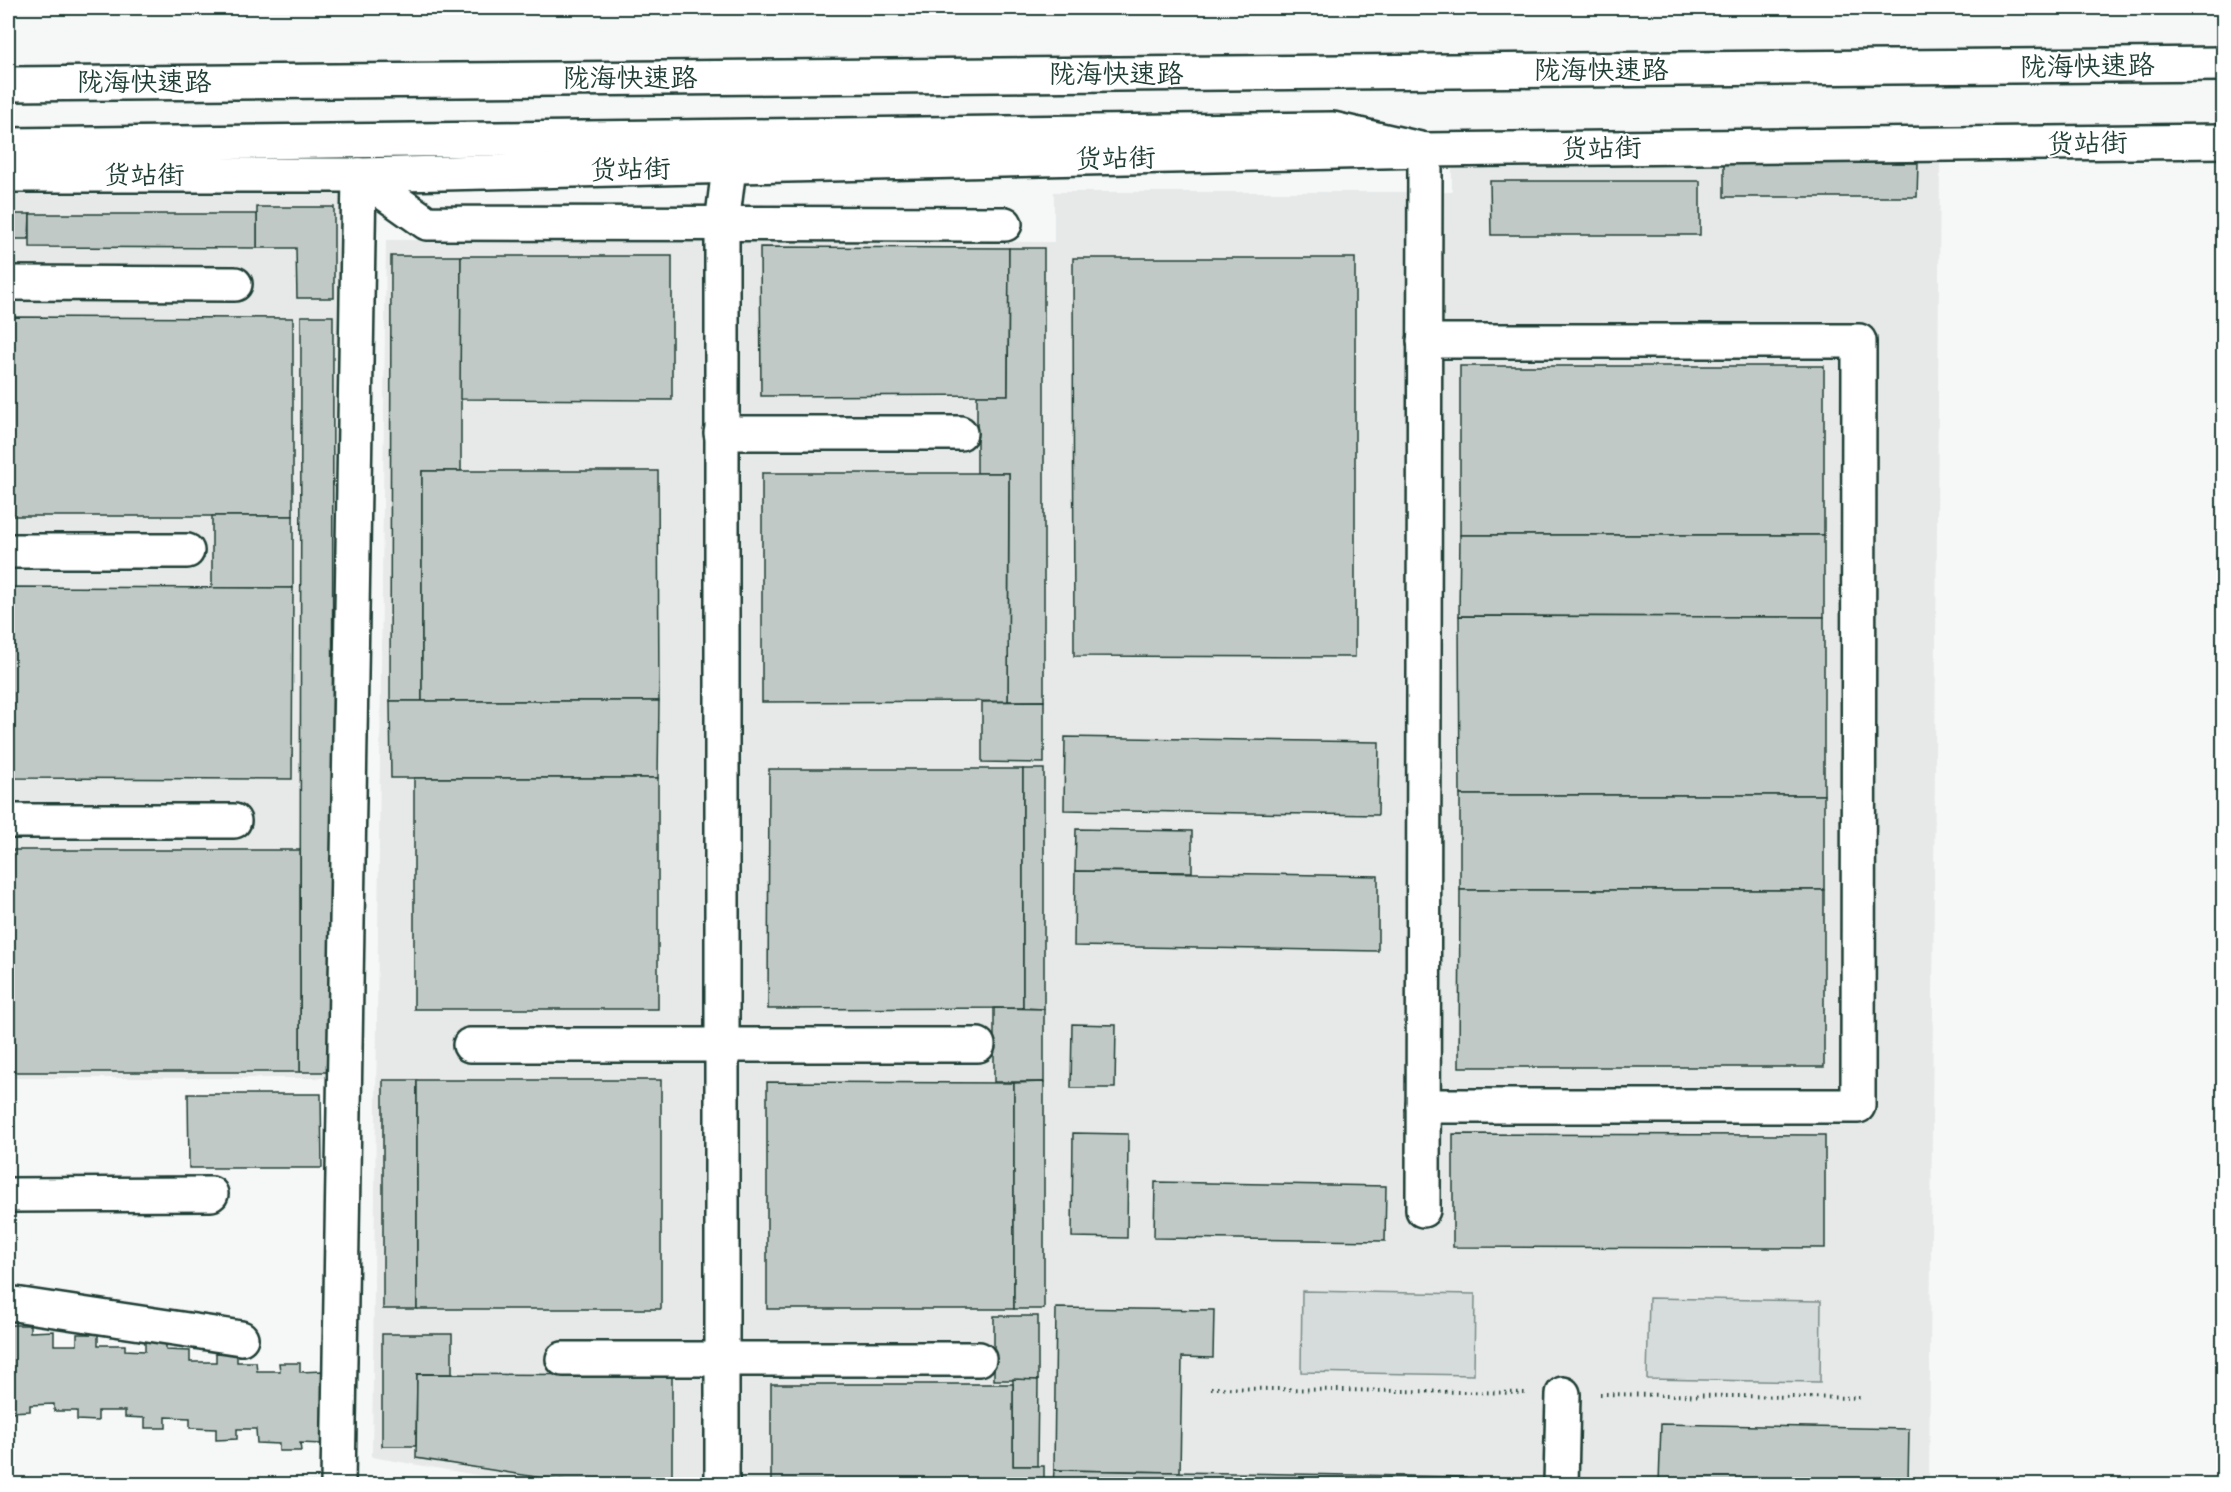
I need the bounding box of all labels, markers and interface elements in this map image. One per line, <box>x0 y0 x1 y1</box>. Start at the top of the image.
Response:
street label: 陇海快速路 <box>2019 48 2155 89</box>
street label: 陇海快速路 <box>1534 53 1669 92</box>
street label: 陇海快速路 <box>1049 57 1184 96</box>
street label: 陇海快速路 <box>563 61 698 100</box>
street label: 陇海快速路 <box>77 65 212 104</box>
street label: 货站街 <box>2046 125 2128 166</box>
street label: 货站街 <box>1560 130 1642 171</box>
street label: 货站街 <box>1074 140 1156 181</box>
street label: 货站街 <box>589 151 671 192</box>
street label: 货站街 <box>104 158 185 197</box>

